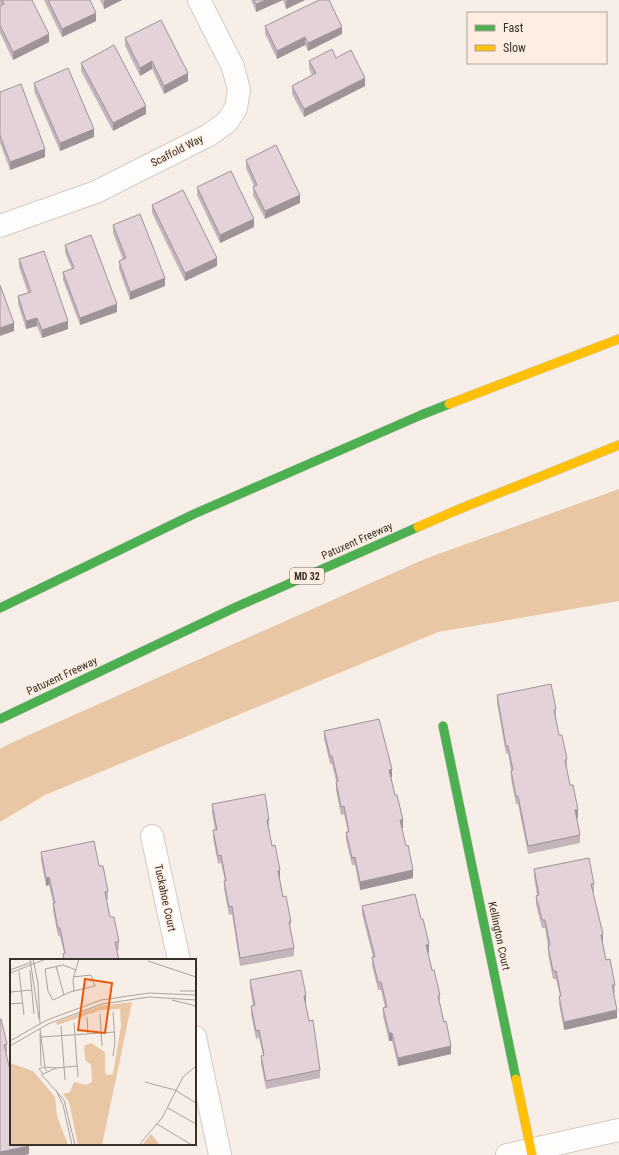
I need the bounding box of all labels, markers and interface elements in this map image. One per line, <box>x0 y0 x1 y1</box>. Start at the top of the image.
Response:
legend <box>467 12 607 64</box>
text: Fast <box>503 21 524 35</box>
text: Slow <box>503 41 526 55</box>
street label: Scaffold Way <box>149 132 206 170</box>
street label: Patuxent Freeway <box>319 519 395 562</box>
road number: MD 32 <box>290 568 324 584</box>
street label: Patuxent Freeway <box>25 654 100 698</box>
street label: Tuckahoe Court <box>152 863 178 933</box>
street label: Kellington Court <box>485 900 513 972</box>
inset map <box>10 959 196 1145</box>

